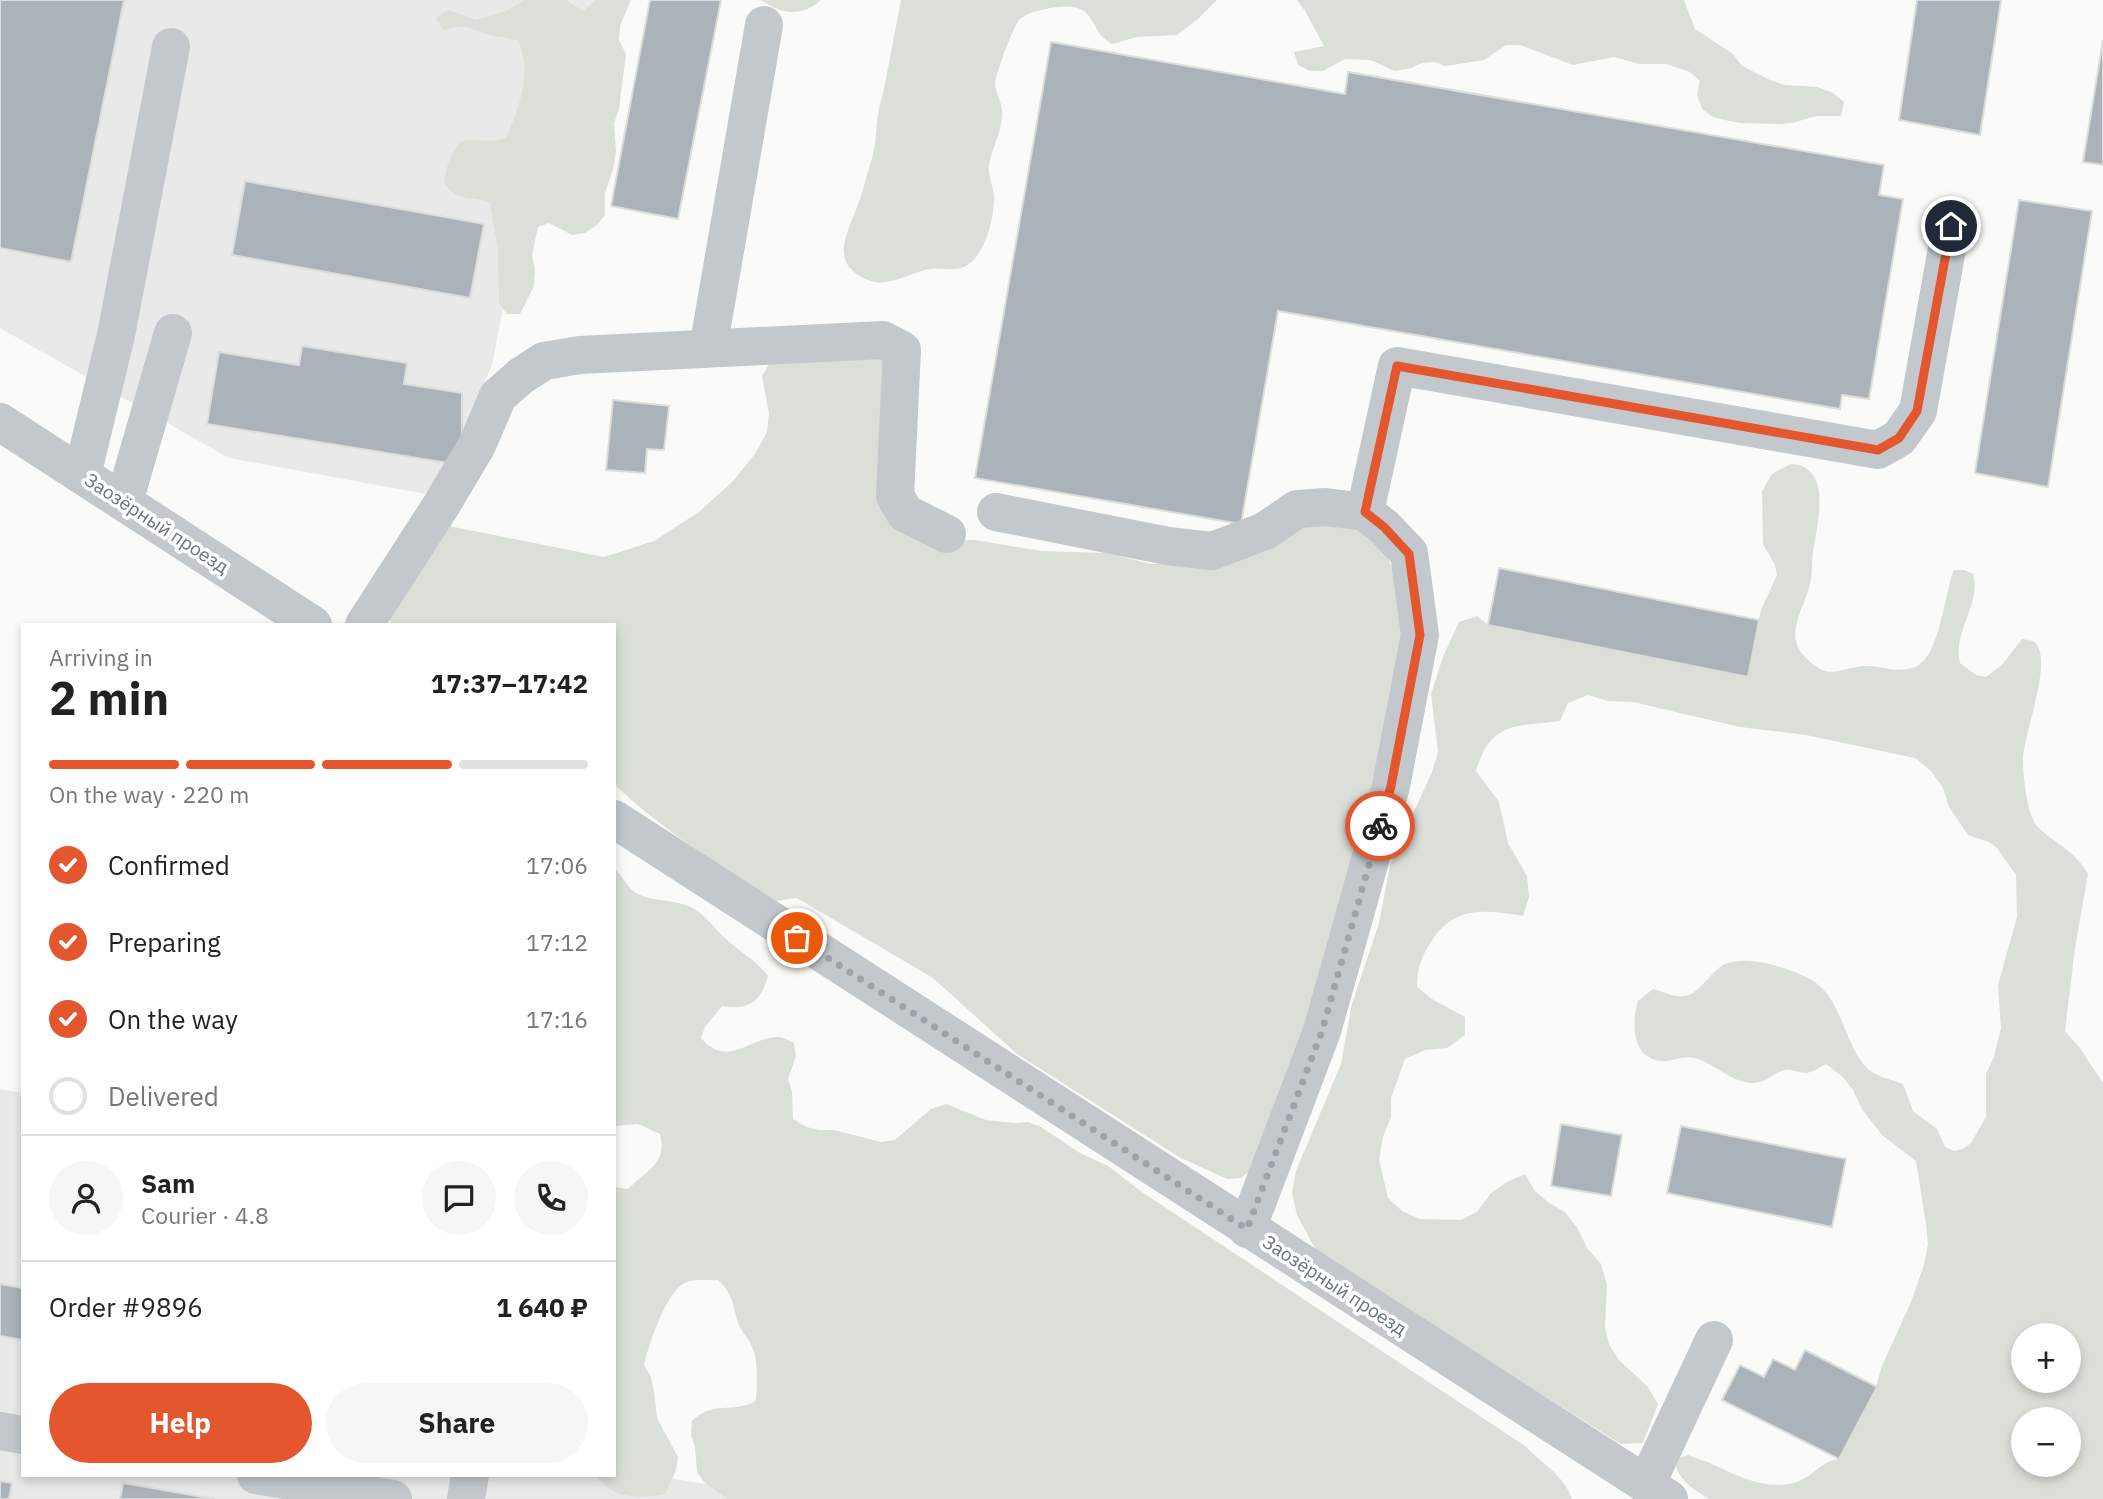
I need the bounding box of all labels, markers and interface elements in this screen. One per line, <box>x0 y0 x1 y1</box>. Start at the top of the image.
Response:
pin <box>1921 196 1981 256</box>
icon: home <box>1932 207 1970 245</box>
street label: Заозёрный проезд <box>80 467 234 579</box>
text: Arriving in <box>49 642 153 672</box>
text: 17:37–17:42 <box>431 666 588 700</box>
text: 2 min <box>49 668 169 728</box>
text: On the way · 220 m <box>49 779 249 809</box>
courier <box>1345 791 1415 861</box>
icon: bike <box>1361 807 1399 845</box>
icon: check <box>49 846 87 884</box>
text: Confirmed <box>108 848 230 882</box>
text: 17:06 <box>526 850 588 880</box>
pin <box>767 908 827 968</box>
icon: bag <box>778 919 816 957</box>
icon: check <box>49 923 87 961</box>
text: Preparing <box>108 925 221 959</box>
text: 17:12 <box>526 927 588 957</box>
icon: check <box>49 1000 87 1038</box>
text: On the way <box>108 1002 238 1036</box>
text: 17:16 <box>526 1004 588 1034</box>
text: Delivered <box>108 1079 219 1113</box>
button: person <box>49 1161 123 1235</box>
button: chat <box>422 1161 496 1235</box>
button: phone <box>514 1161 588 1235</box>
text: Sam <box>141 1166 195 1200</box>
text: Courier · 4.8 <box>141 1200 269 1230</box>
street label: Заозёрный проезд <box>1258 1229 1412 1341</box>
text: Order #9896 <box>49 1290 203 1324</box>
text: 1 640 ₽ <box>496 1290 588 1324</box>
map controls <box>2011 1323 2081 1477</box>
button: + <box>2011 1323 2081 1393</box>
button: Help <box>49 1383 312 1463</box>
button: Share <box>326 1383 588 1463</box>
button: − <box>2011 1407 2081 1477</box>

